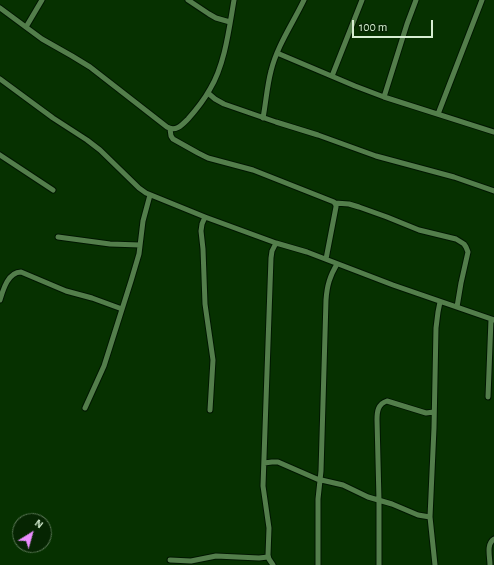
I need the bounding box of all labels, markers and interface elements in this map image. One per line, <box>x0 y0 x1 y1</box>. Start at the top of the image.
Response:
scale bar <box>354 12 435 38</box>
text: 100 m <box>359 21 387 33</box>
north arrow <box>12 513 52 553</box>
text: N <box>33 517 45 531</box>

